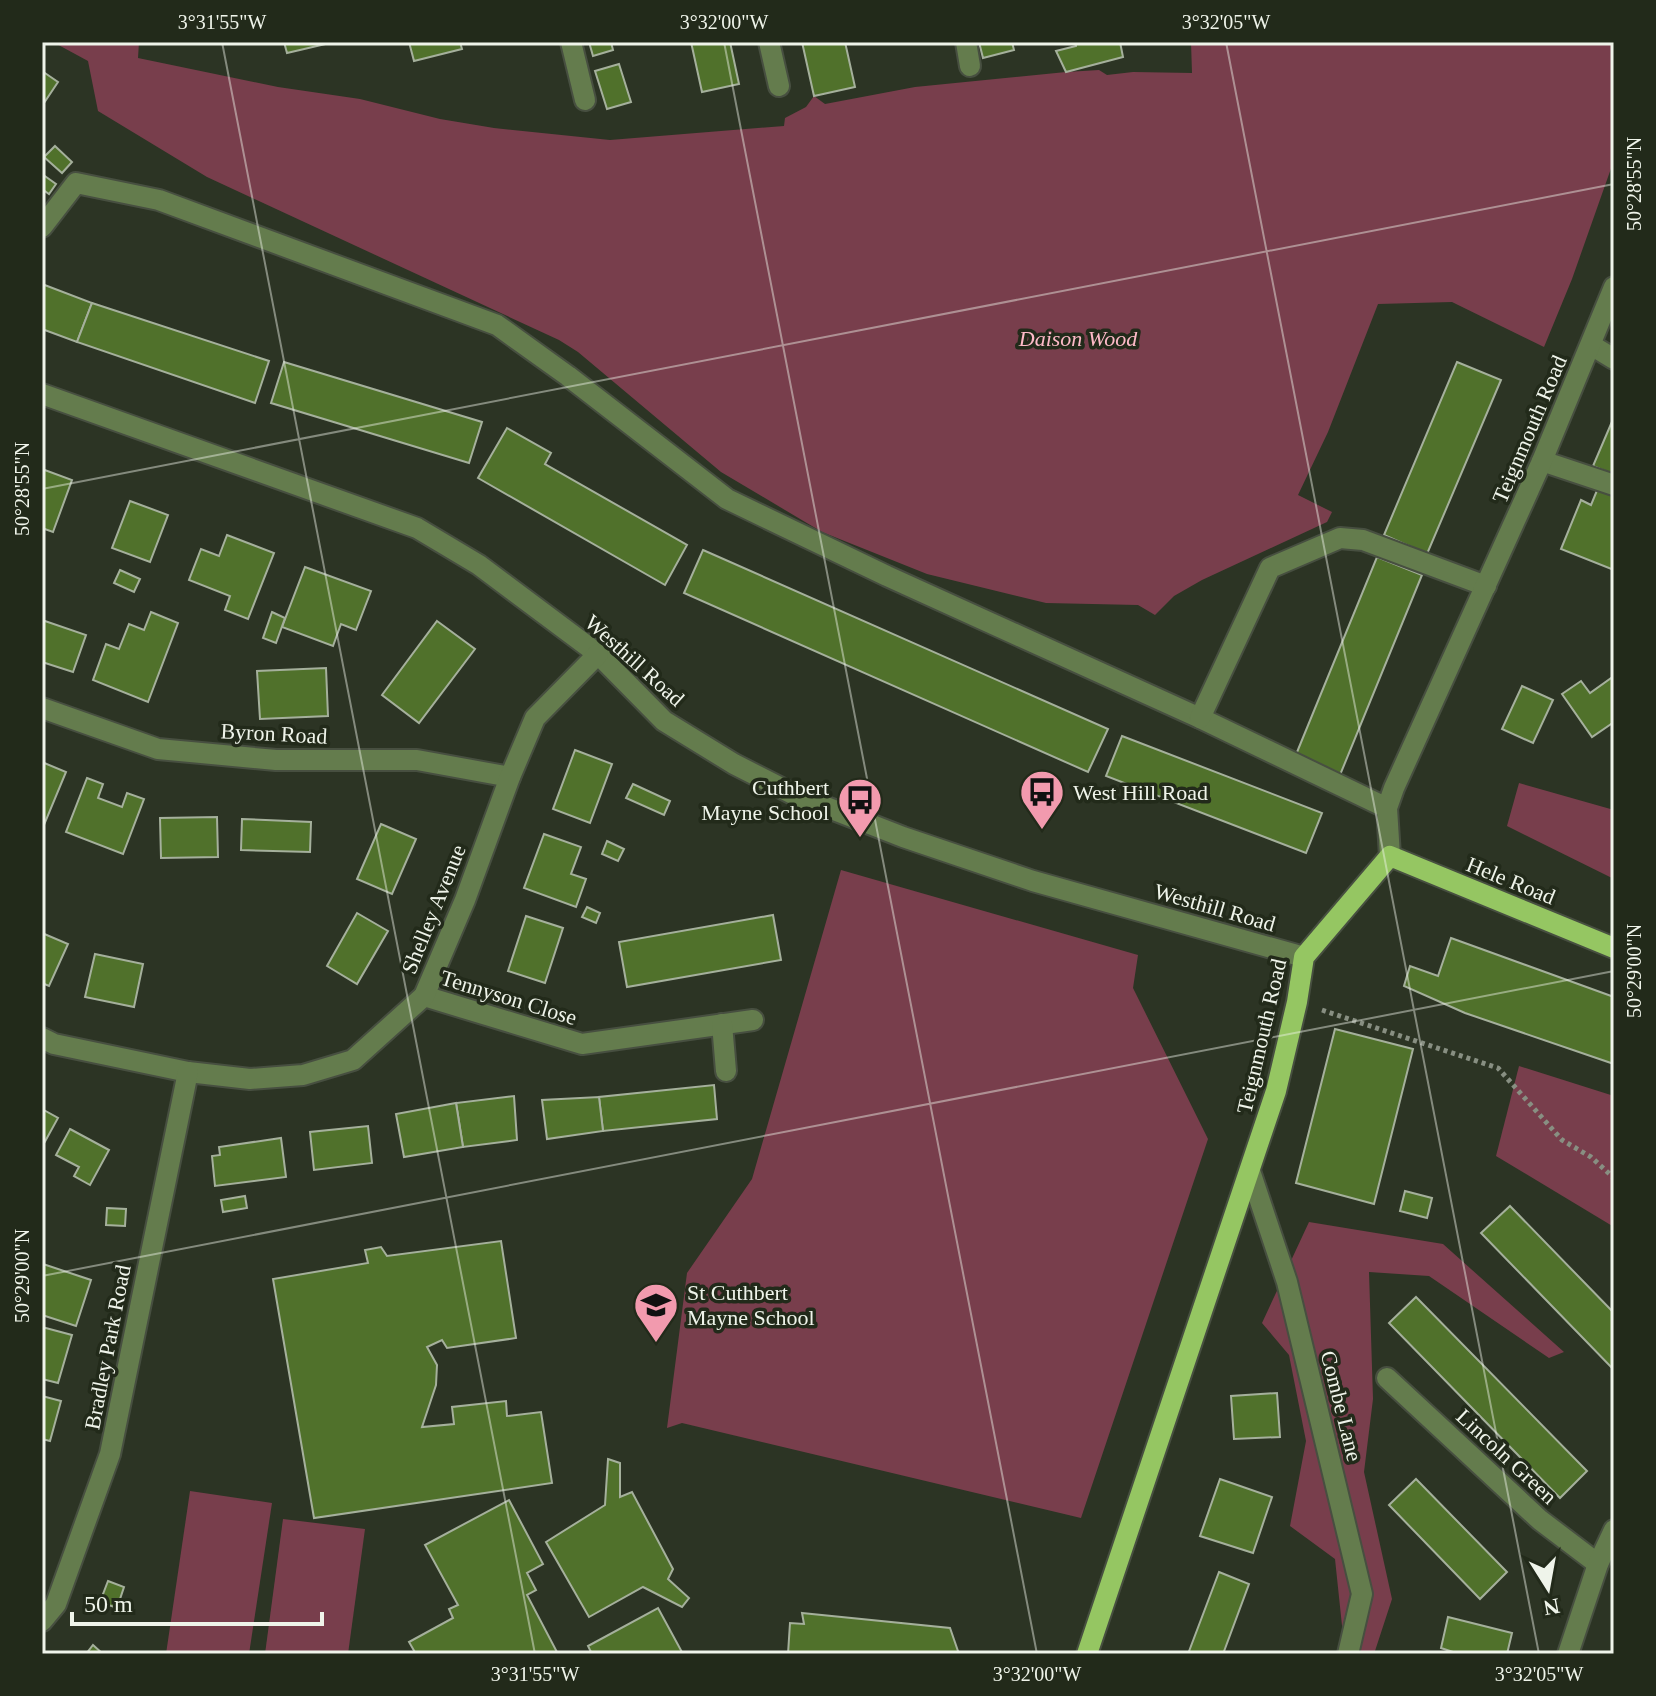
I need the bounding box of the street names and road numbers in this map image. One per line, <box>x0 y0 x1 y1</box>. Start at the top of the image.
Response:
street label: Teignmouth Road <box>1487 352 1572 507</box>
street label: Westhill Road <box>580 609 689 711</box>
street label: Byron Road <box>220 718 328 749</box>
street label: Shelley Avenue <box>396 841 471 977</box>
street label: Hele Road <box>1463 851 1559 910</box>
street label: Westhill Road <box>1151 878 1278 937</box>
street label: Teignmouth Road <box>1232 956 1291 1116</box>
street label: Tennyson Close <box>438 965 580 1030</box>
street label: Bradley Park Road <box>79 1263 136 1432</box>
street label: Combe Lane <box>1316 1348 1367 1464</box>
street label: Lincoln Green <box>1451 1404 1562 1509</box>

